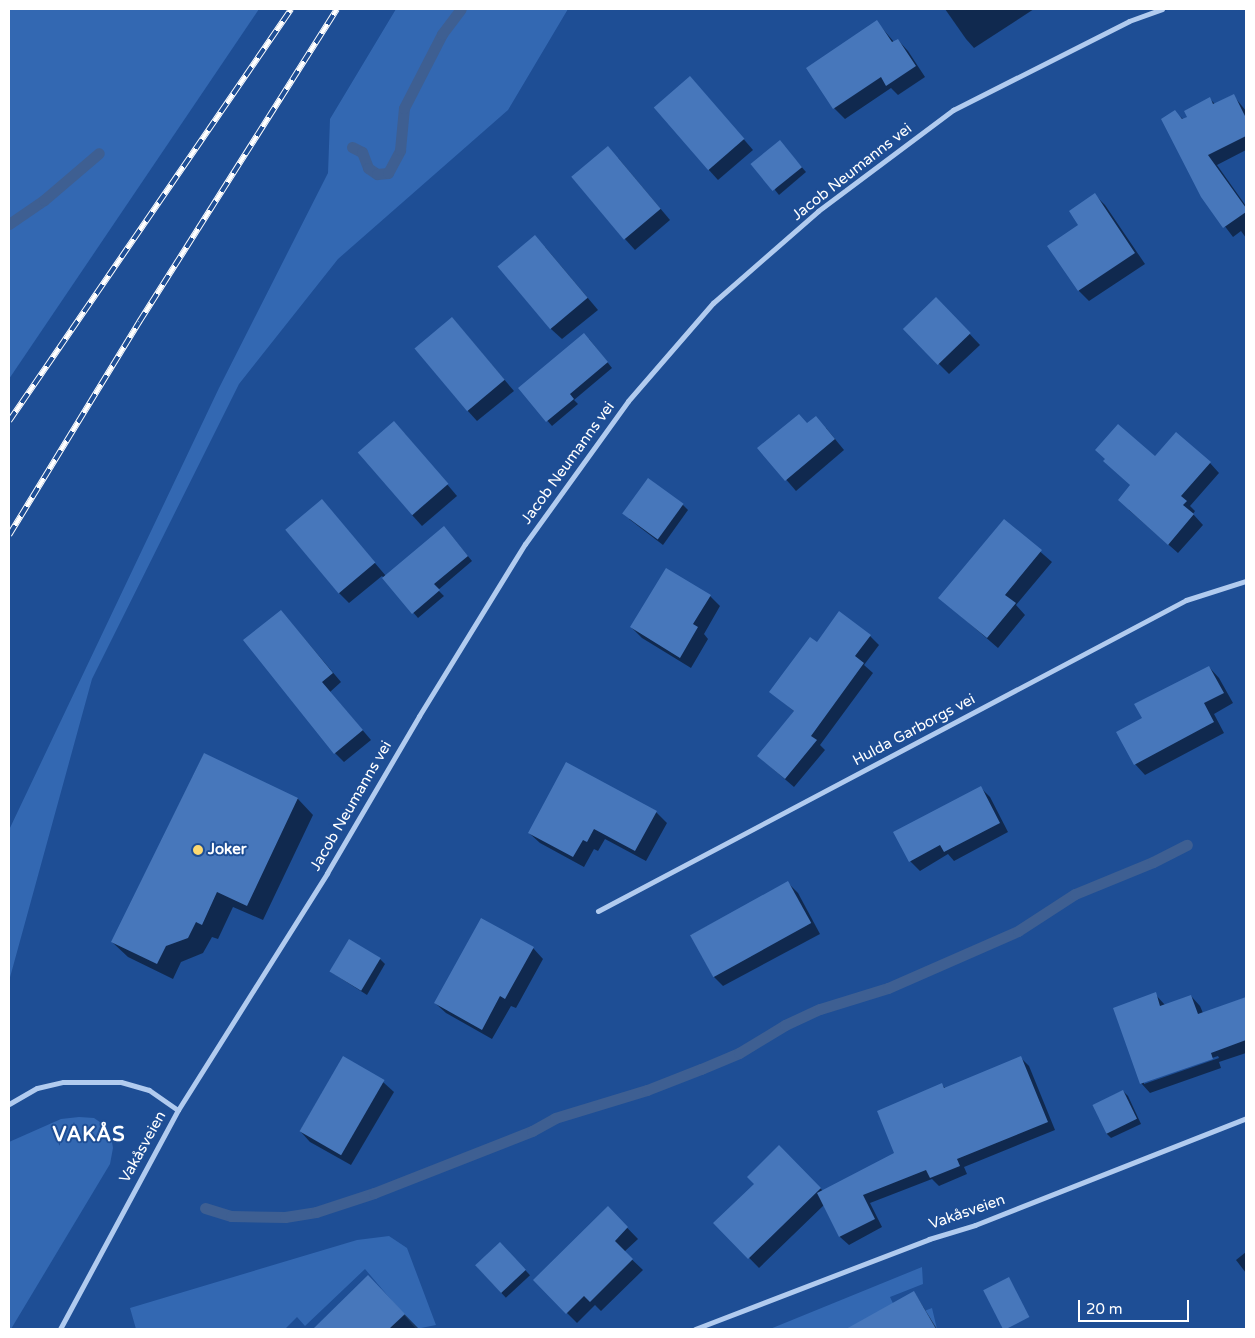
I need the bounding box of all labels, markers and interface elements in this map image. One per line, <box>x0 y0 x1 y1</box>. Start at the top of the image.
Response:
street label: Jacob Neumanns vei <box>789 120 915 224</box>
street label: Jacob Neumanns vei <box>518 398 618 528</box>
street label: Hulda Garborgs vei <box>850 690 978 770</box>
street label: Jacob Neumanns vei <box>306 738 396 874</box>
place label: Joker <box>208 841 246 859</box>
marker: Joker <box>192 844 204 856</box>
street label: Vakåsveien <box>116 1108 170 1186</box>
district label: VAKÅS <box>52 1123 126 1147</box>
street label: Vakåsveien <box>927 1191 1007 1233</box>
scale bar <box>1080 1290 1191 1322</box>
text: 20 m <box>1086 1300 1123 1318</box>

